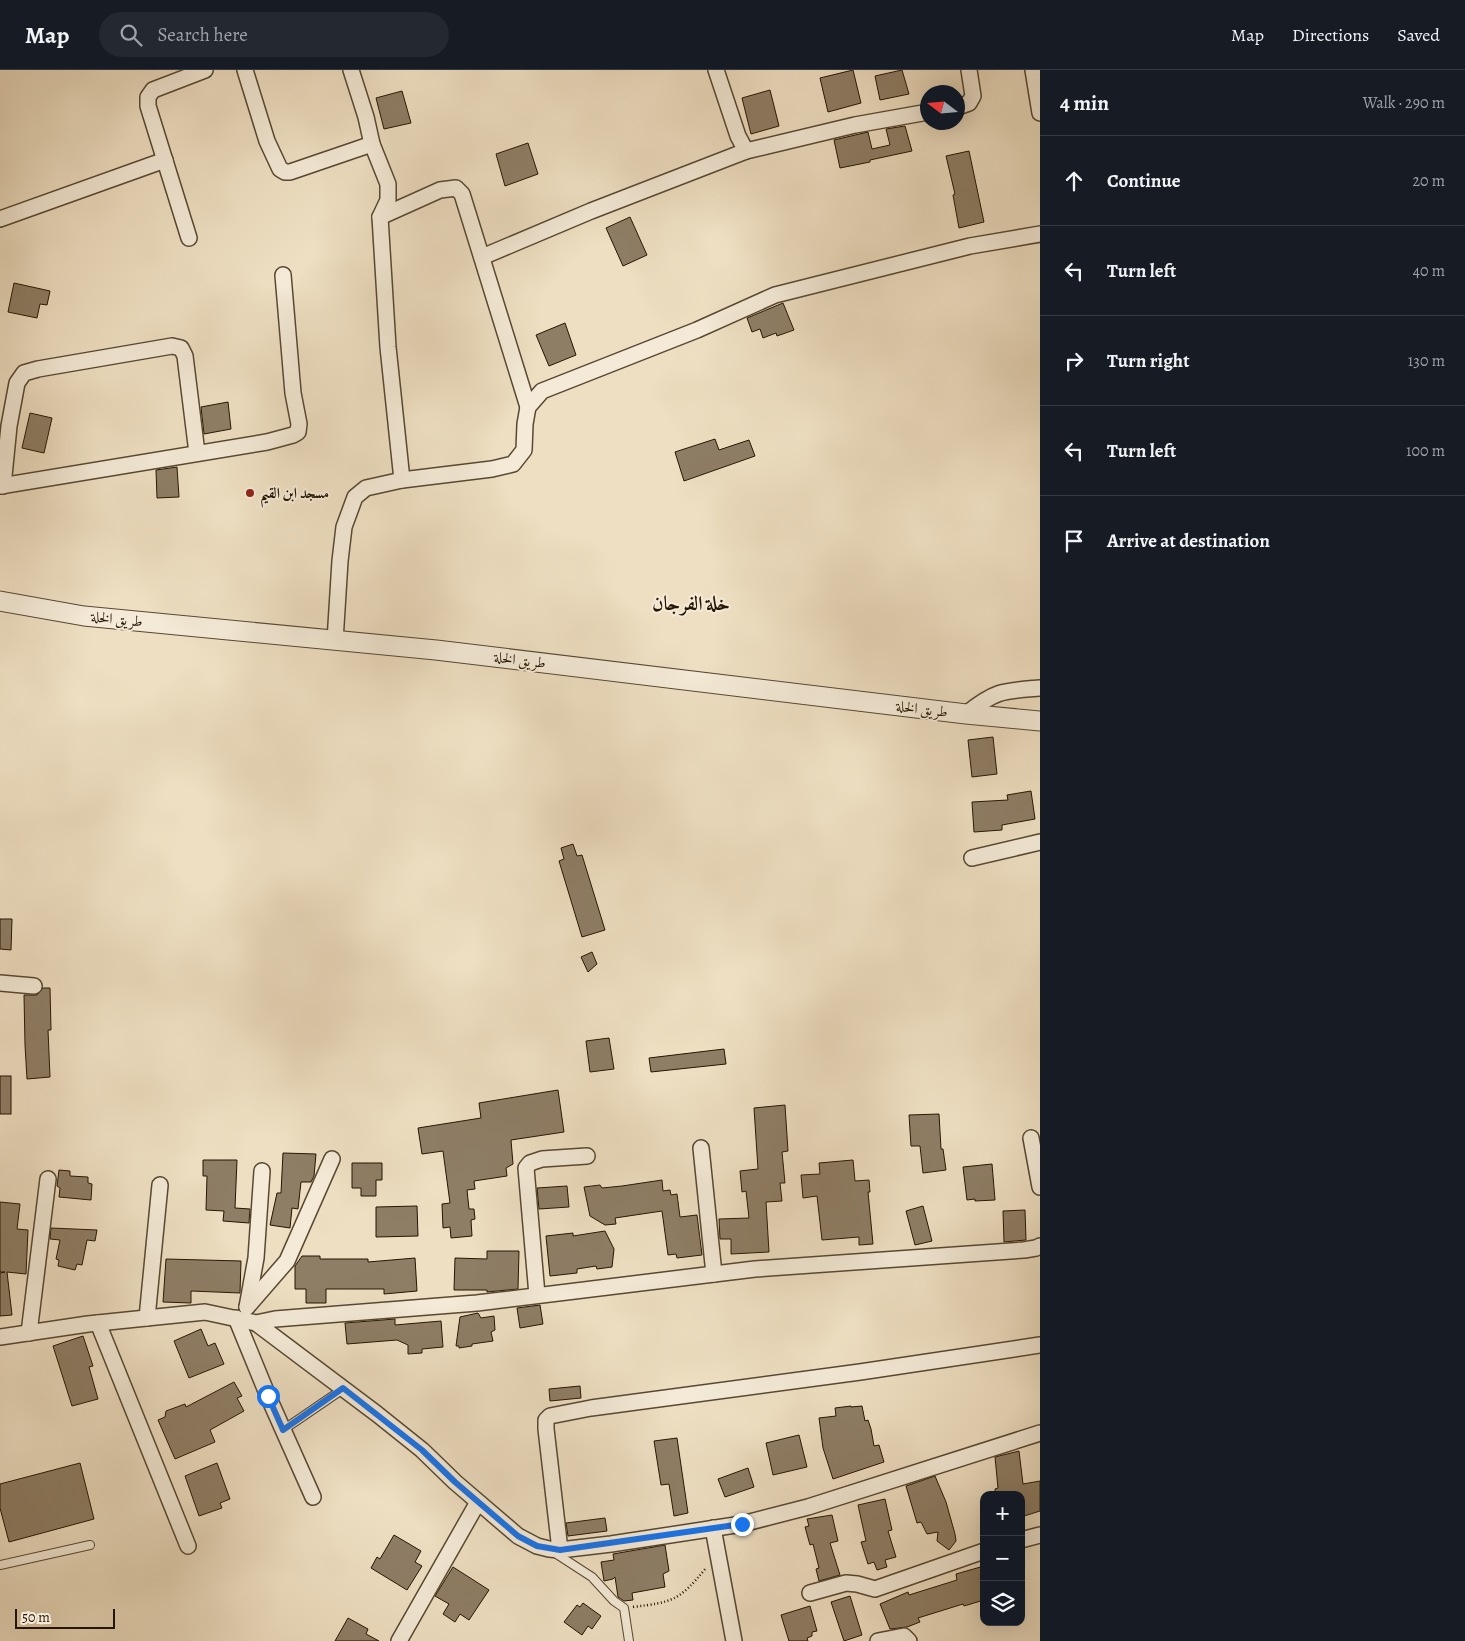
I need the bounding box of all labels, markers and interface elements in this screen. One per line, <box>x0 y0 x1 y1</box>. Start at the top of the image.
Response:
search box <box>99 12 449 57</box>
text: Map <box>25 19 69 51</box>
icon: search <box>117 21 145 49</box>
text: Search here <box>157 22 248 48</box>
text: Map <box>1231 23 1264 47</box>
text: Directions <box>1292 23 1369 47</box>
text: Saved <box>1397 23 1440 47</box>
north arrow <box>920 85 965 130</box>
text: 4 min <box>1060 89 1109 117</box>
text: Walk · 290 m <box>1363 92 1445 114</box>
icon: ahead <box>1060 167 1088 195</box>
text: Continue <box>1107 168 1181 194</box>
text: 20 m <box>1412 170 1445 192</box>
icon: left <box>1060 257 1088 285</box>
text: Turn left <box>1107 258 1176 284</box>
text: 40 m <box>1413 260 1445 282</box>
icon: right <box>1060 347 1088 375</box>
text: Turn right <box>1107 348 1189 374</box>
text: 130 m <box>1408 350 1445 372</box>
icon: left <box>1060 437 1088 465</box>
text: Turn left <box>1107 438 1176 464</box>
text: 100 m <box>1406 440 1445 462</box>
place label: مسجد ابن القيم <box>260 483 329 508</box>
marker: مسجد ابن القيم <box>244 487 256 499</box>
icon: arrive <box>1060 527 1088 555</box>
text: Arrive at destination <box>1107 528 1270 554</box>
district label: خلة الفرجان <box>652 590 730 617</box>
street label: طريق الخلة <box>89 606 144 632</box>
street label: طريق الخلة <box>492 647 547 673</box>
street label: طريق الخلة <box>894 696 949 722</box>
route start <box>257 1385 280 1408</box>
map controls <box>980 1491 1025 1626</box>
button: + <box>980 1491 1025 1536</box>
route end <box>731 1513 754 1536</box>
button: − <box>980 1536 1025 1581</box>
button: layers <box>980 1581 1025 1626</box>
scale bar <box>15 1606 115 1629</box>
text: 50 m <box>22 1608 50 1627</box>

